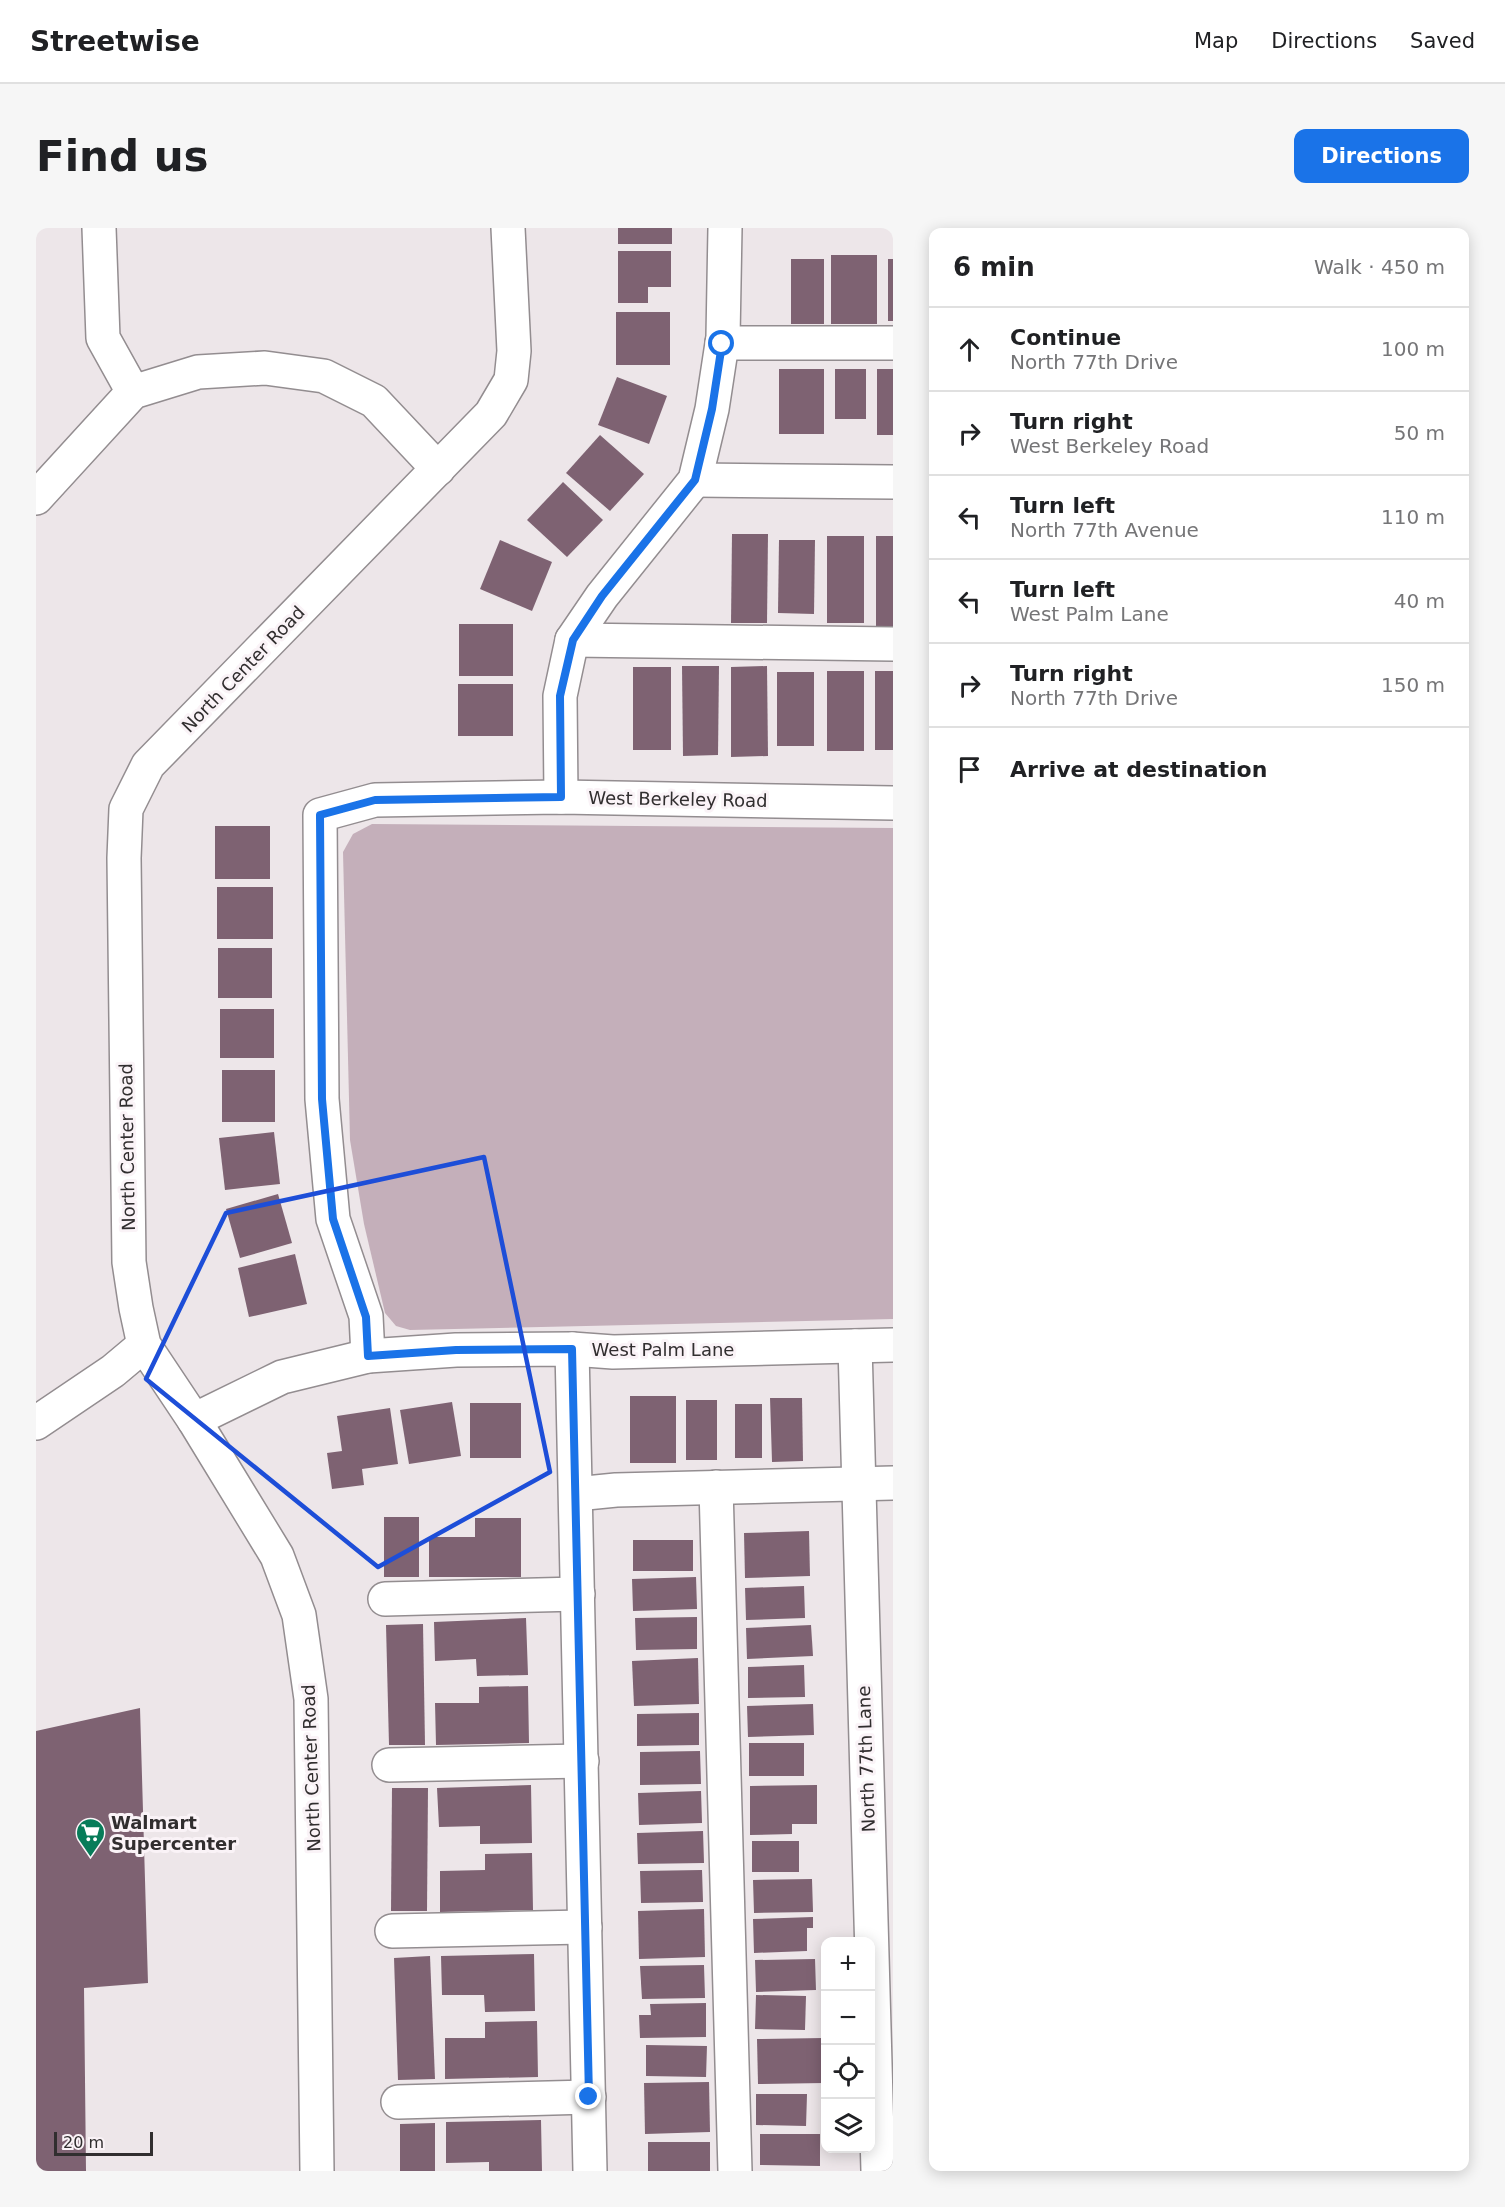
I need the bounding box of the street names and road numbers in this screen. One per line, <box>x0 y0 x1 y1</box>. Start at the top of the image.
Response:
street label: North Center Road <box>177 601 309 737</box>
street label: West Berkeley Road <box>588 787 768 811</box>
street label: North Center Road <box>115 1063 139 1231</box>
street label: West Palm Lane <box>592 1339 734 1360</box>
street label: North Center Road <box>298 1684 324 1852</box>
street label: North 77th Lane <box>853 1685 879 1833</box>

